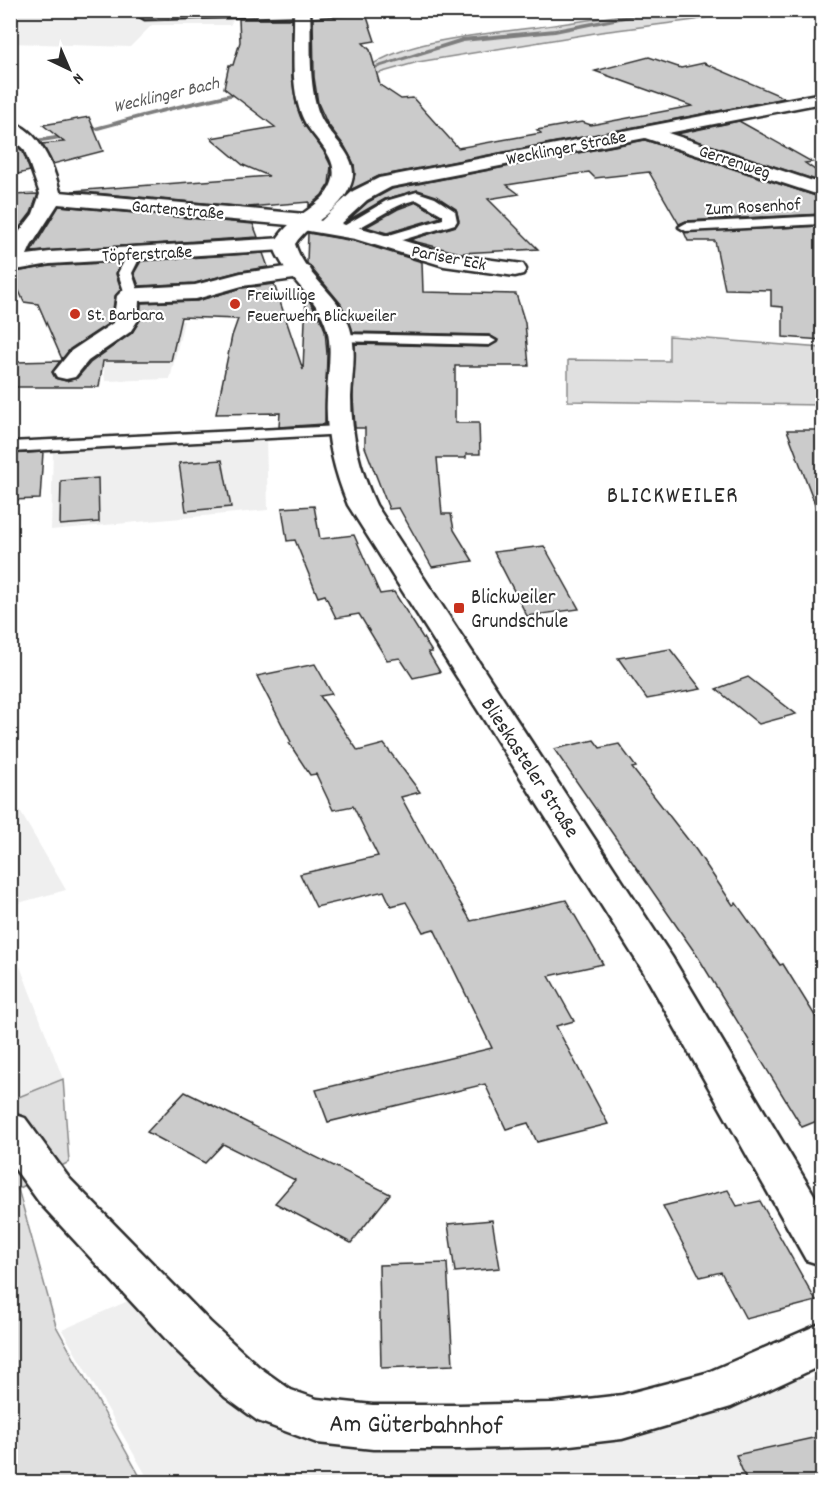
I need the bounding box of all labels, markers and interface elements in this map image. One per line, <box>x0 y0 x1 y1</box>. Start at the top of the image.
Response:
north arrow <box>39 39 99 99</box>
text: N <box>67 67 89 89</box>
water label: Wecklinger Bach <box>111 72 223 121</box>
street label: Wecklinger Straße <box>504 126 629 173</box>
street label: Gerrenweg <box>695 140 773 187</box>
street label: Zum Rosenhof <box>705 193 802 223</box>
street label: Gartenstraße <box>130 195 225 228</box>
street label: Pariser Eck <box>409 240 488 279</box>
street label: Töpferstraße <box>101 241 193 270</box>
place label: Freiwillige Feuerwehr Blickweiler <box>247 284 397 330</box>
marker: Freiwillige Feuerwehr Blickweiler <box>228 297 242 311</box>
place label: St. Barbara <box>87 304 164 329</box>
marker: St. Barbara <box>68 307 82 321</box>
district label: BLICKWEILER <box>607 480 739 514</box>
place label: Blickweiler Grundschule <box>471 584 568 638</box>
marker: Blickweiler Grundschule <box>452 601 466 615</box>
street label: Blieskasteler Straße <box>472 693 585 845</box>
street label: Am Güterbahnhof <box>329 1406 504 1447</box>

